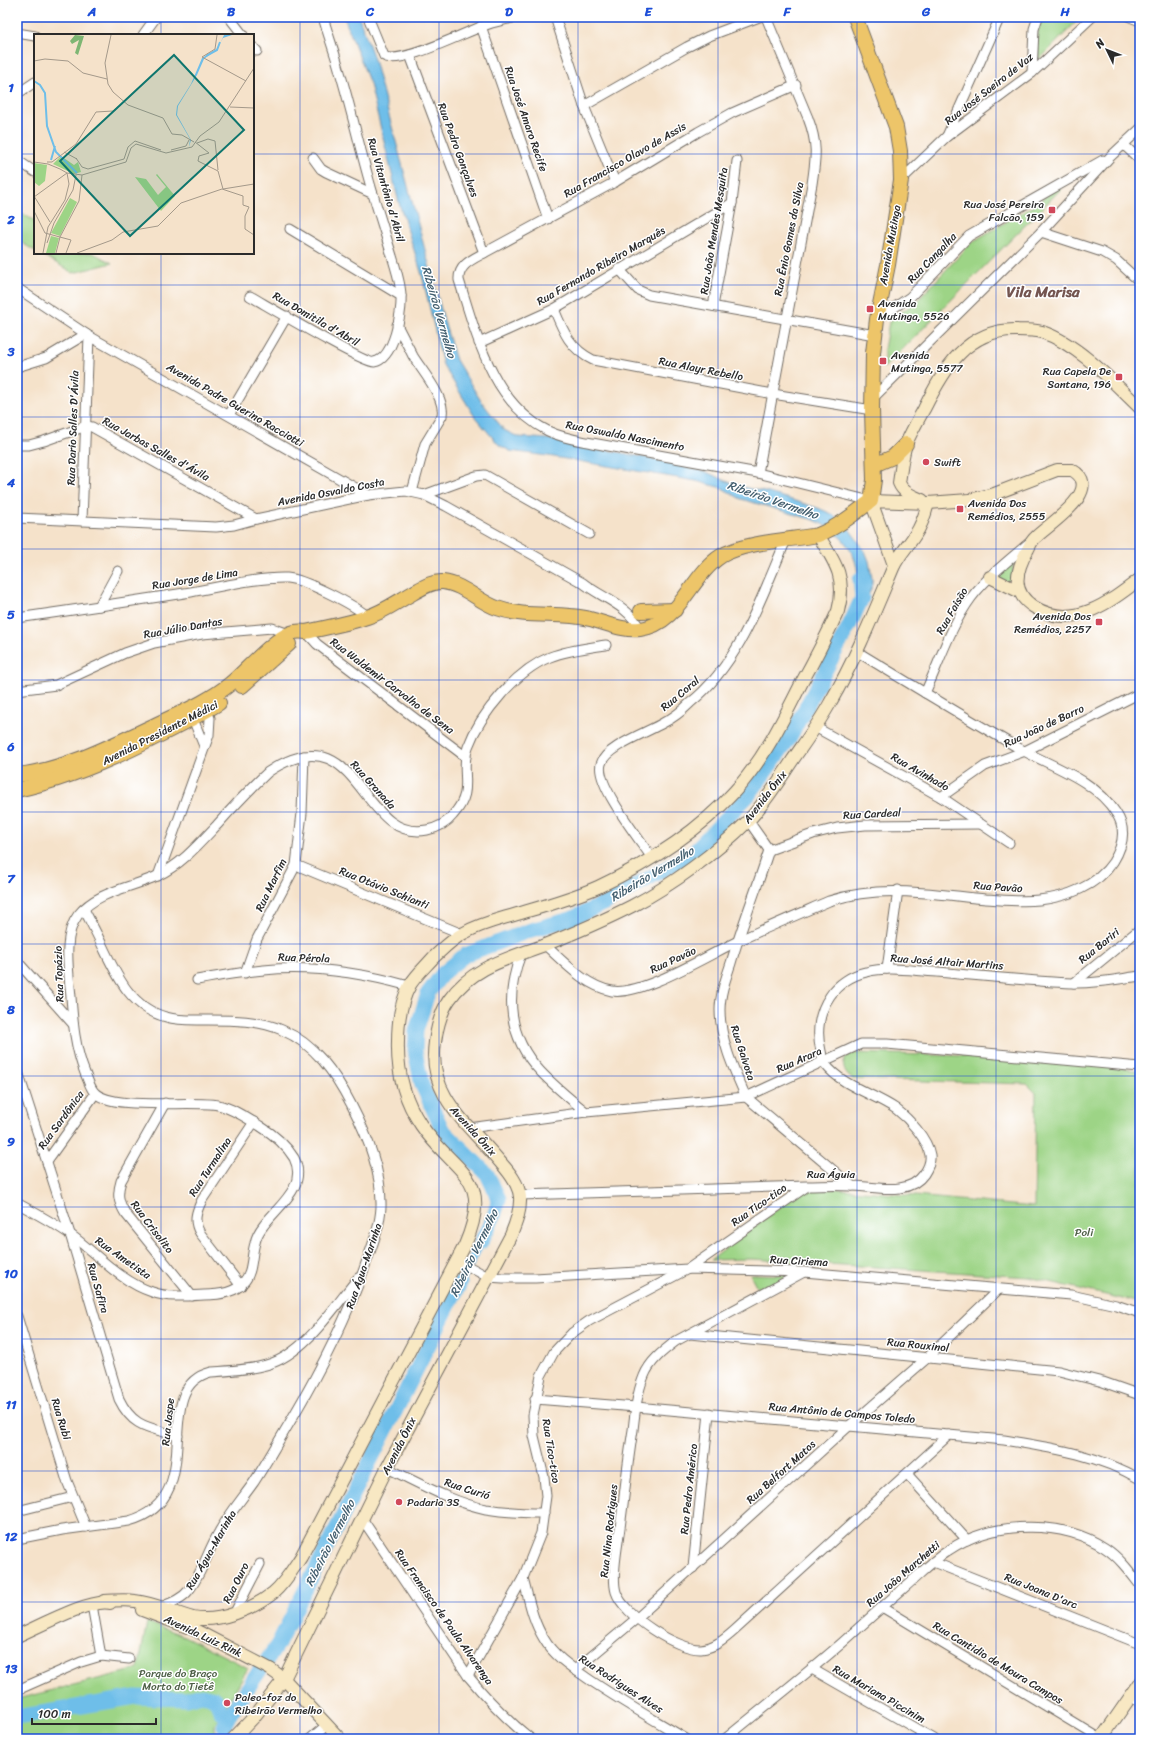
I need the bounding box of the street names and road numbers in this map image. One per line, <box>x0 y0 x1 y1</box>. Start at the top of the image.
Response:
street label: Rua José Soeiro de Vaz <box>940 47 1038 130</box>
street label: Rua José Amaro Recife <box>499 64 553 175</box>
street label: Rua Pedro Gonçalves <box>432 100 484 200</box>
street label: Rua Francisco Olavo de Assis <box>560 117 691 203</box>
street label: Rua Vitantônio d'Abril <box>362 136 410 245</box>
street label: Rua João Mendes Mesquita <box>695 166 734 296</box>
street label: Rua Ênio Gomes da Silva <box>769 180 809 298</box>
street label: Avenida Mutinga <box>873 203 906 287</box>
street label: Rua Fernando Ribeiro Marquês <box>533 221 669 311</box>
street label: Rua Cangalha <box>903 228 962 288</box>
street label: Rua Domitila d'Abril <box>269 286 364 352</box>
street label: Rua Alayr Rebello <box>657 352 745 387</box>
street label: Avenida Padre Guerino Racciotti <box>162 357 308 453</box>
street label: Rua Dario Salles D'Ávila <box>61 370 85 486</box>
street label: Rua Jarbas Salles d'Ávila <box>99 412 214 487</box>
street label: Rua Oswaldo Nascimento <box>564 415 686 457</box>
street label: Avenida Osvaldo Costa <box>275 472 387 512</box>
street label: Rua Jorge de Lima <box>151 563 240 595</box>
street label: Rua Faisão <box>931 584 973 638</box>
street label: Rua Júlio Dantas <box>142 612 225 644</box>
street label: Rua Waldemir Carvalho de Sena <box>326 633 459 739</box>
street label: Rua Coral <box>656 671 705 716</box>
street label: Avenida Presidente Médici <box>98 695 222 771</box>
street label: Rua João de Barro <box>1001 699 1088 753</box>
street label: Rua Avinhado <box>887 748 953 797</box>
street label: Rua Granada <box>346 756 401 814</box>
street label: Avenida Ônix <box>738 766 792 828</box>
street label: Rua Cardeal <box>843 803 902 825</box>
street label: Rua Marfim <box>250 855 292 915</box>
street label: Rua Otávio Schianti <box>336 861 433 915</box>
street label: Rua Pavão <box>973 876 1024 898</box>
street label: Rua Bariri <box>1074 923 1125 969</box>
street label: Rua Pavão <box>647 941 700 979</box>
street label: Rua Topázio <box>49 945 69 1003</box>
street label: Rua Pérola <box>278 948 331 968</box>
street label: Rua José Altair Martins <box>890 949 1005 975</box>
street label: Rua Gaivota <box>725 1023 761 1084</box>
street label: Rua Arara <box>773 1041 825 1078</box>
street label: Rua Sardônica <box>33 1086 89 1154</box>
street label: Avenida Ônix <box>444 1101 501 1161</box>
street label: Rua Turmalina <box>184 1133 237 1201</box>
street label: Rua Águia <box>807 1165 856 1184</box>
street label: Rua Tico-tico <box>727 1178 791 1231</box>
street label: Rua Crisolito <box>126 1196 179 1258</box>
street label: Rua Água-Marinha <box>340 1220 388 1311</box>
street label: Rua Ametista <box>91 1232 155 1285</box>
street label: Rua Ciriema <box>770 1250 829 1272</box>
street label: Rua Safira <box>82 1261 114 1316</box>
street label: Rua Rouxinol <box>886 1332 951 1358</box>
street label: Rua Rubi <box>46 1396 77 1443</box>
street label: Rua Jaspe <box>156 1397 180 1447</box>
street label: Rua Antônio de Campos Toledo <box>768 1397 916 1429</box>
street label: Avenida Ônix <box>376 1413 422 1479</box>
street label: Rua Tico-tico <box>537 1418 566 1485</box>
street label: Rua Belfort Matos <box>742 1435 821 1509</box>
street label: Rua Pedro Américo <box>675 1442 703 1535</box>
street label: Rua Curió <box>442 1473 493 1505</box>
street label: Rua Nina Rodrigues <box>595 1482 623 1579</box>
street label: Rua Água-Marinha <box>180 1506 242 1594</box>
street label: Rua João Marchetti <box>862 1536 945 1612</box>
street label: Rua Francisco de Paula Alvarenga <box>390 1545 499 1689</box>
street label: Rua Ouro <box>218 1559 255 1607</box>
street label: Rua Joana D'arc <box>1001 1568 1081 1615</box>
street label: Avenida Luiz Rink <box>160 1609 246 1663</box>
street label: Rua Cantidio de Moura Campos <box>929 1616 1068 1710</box>
street label: Rua Rodrigues Alves <box>575 1650 668 1719</box>
street label: Rua Mariana Piccinim <box>829 1660 929 1728</box>

